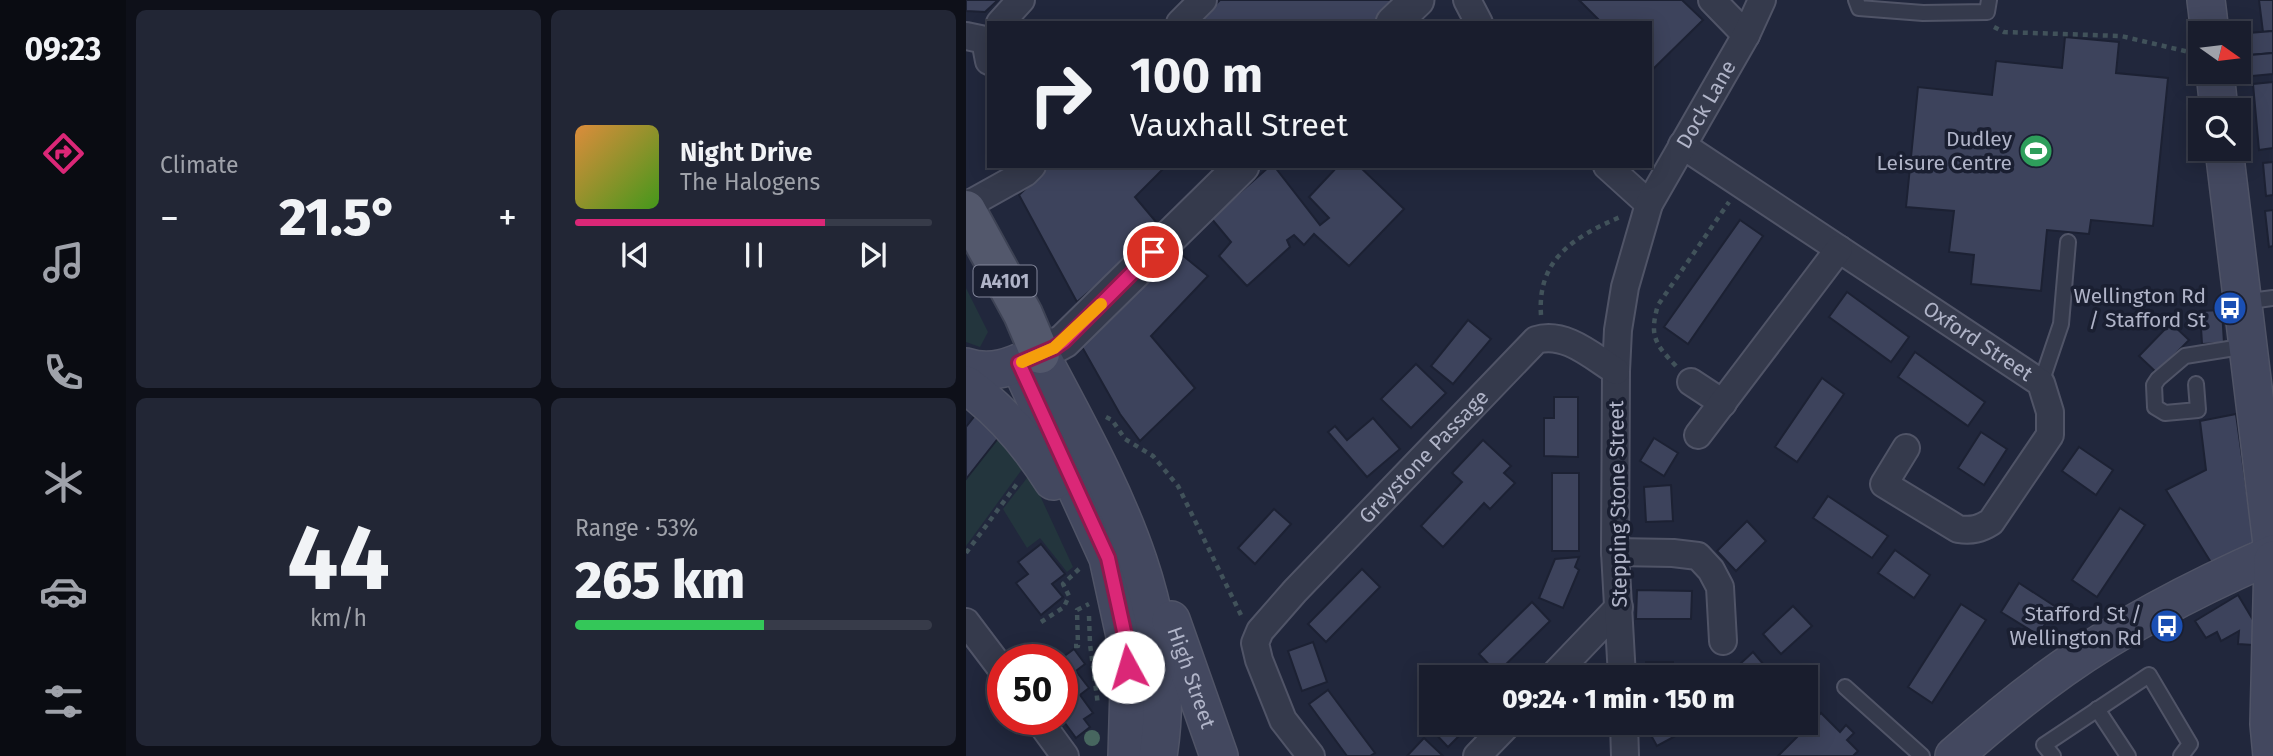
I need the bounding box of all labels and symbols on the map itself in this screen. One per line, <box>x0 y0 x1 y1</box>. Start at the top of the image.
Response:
north arrow <box>2188 21 2250 84</box>
street label: Dock Lane <box>1671 56 1742 153</box>
place label: Dudley Leisure Centre <box>1877 126 2013 176</box>
sports icon: Dudley Leisure Centre <box>2017 132 2055 170</box>
pin <box>1123 222 1183 282</box>
road number: A4101 <box>973 266 1036 296</box>
place label: Wellington Rd / Stafford St <box>2074 283 2206 333</box>
bus stop icon: Wellington Rd / Stafford St <box>2211 289 2249 327</box>
street label: Oxford Street <box>1918 295 2038 387</box>
street label: Greystone Passage <box>1354 384 1494 529</box>
street label: Stepping Stone Street <box>1603 400 1633 608</box>
place label: Stafford St / Wellington Rd <box>2010 601 2142 651</box>
bus stop icon: Stafford St / Wellington Rd <box>2148 607 2186 645</box>
street label: High Street <box>1161 623 1221 732</box>
position arrow <box>1091 630 1165 704</box>
speed limit sign: 50 <box>987 644 1078 735</box>

